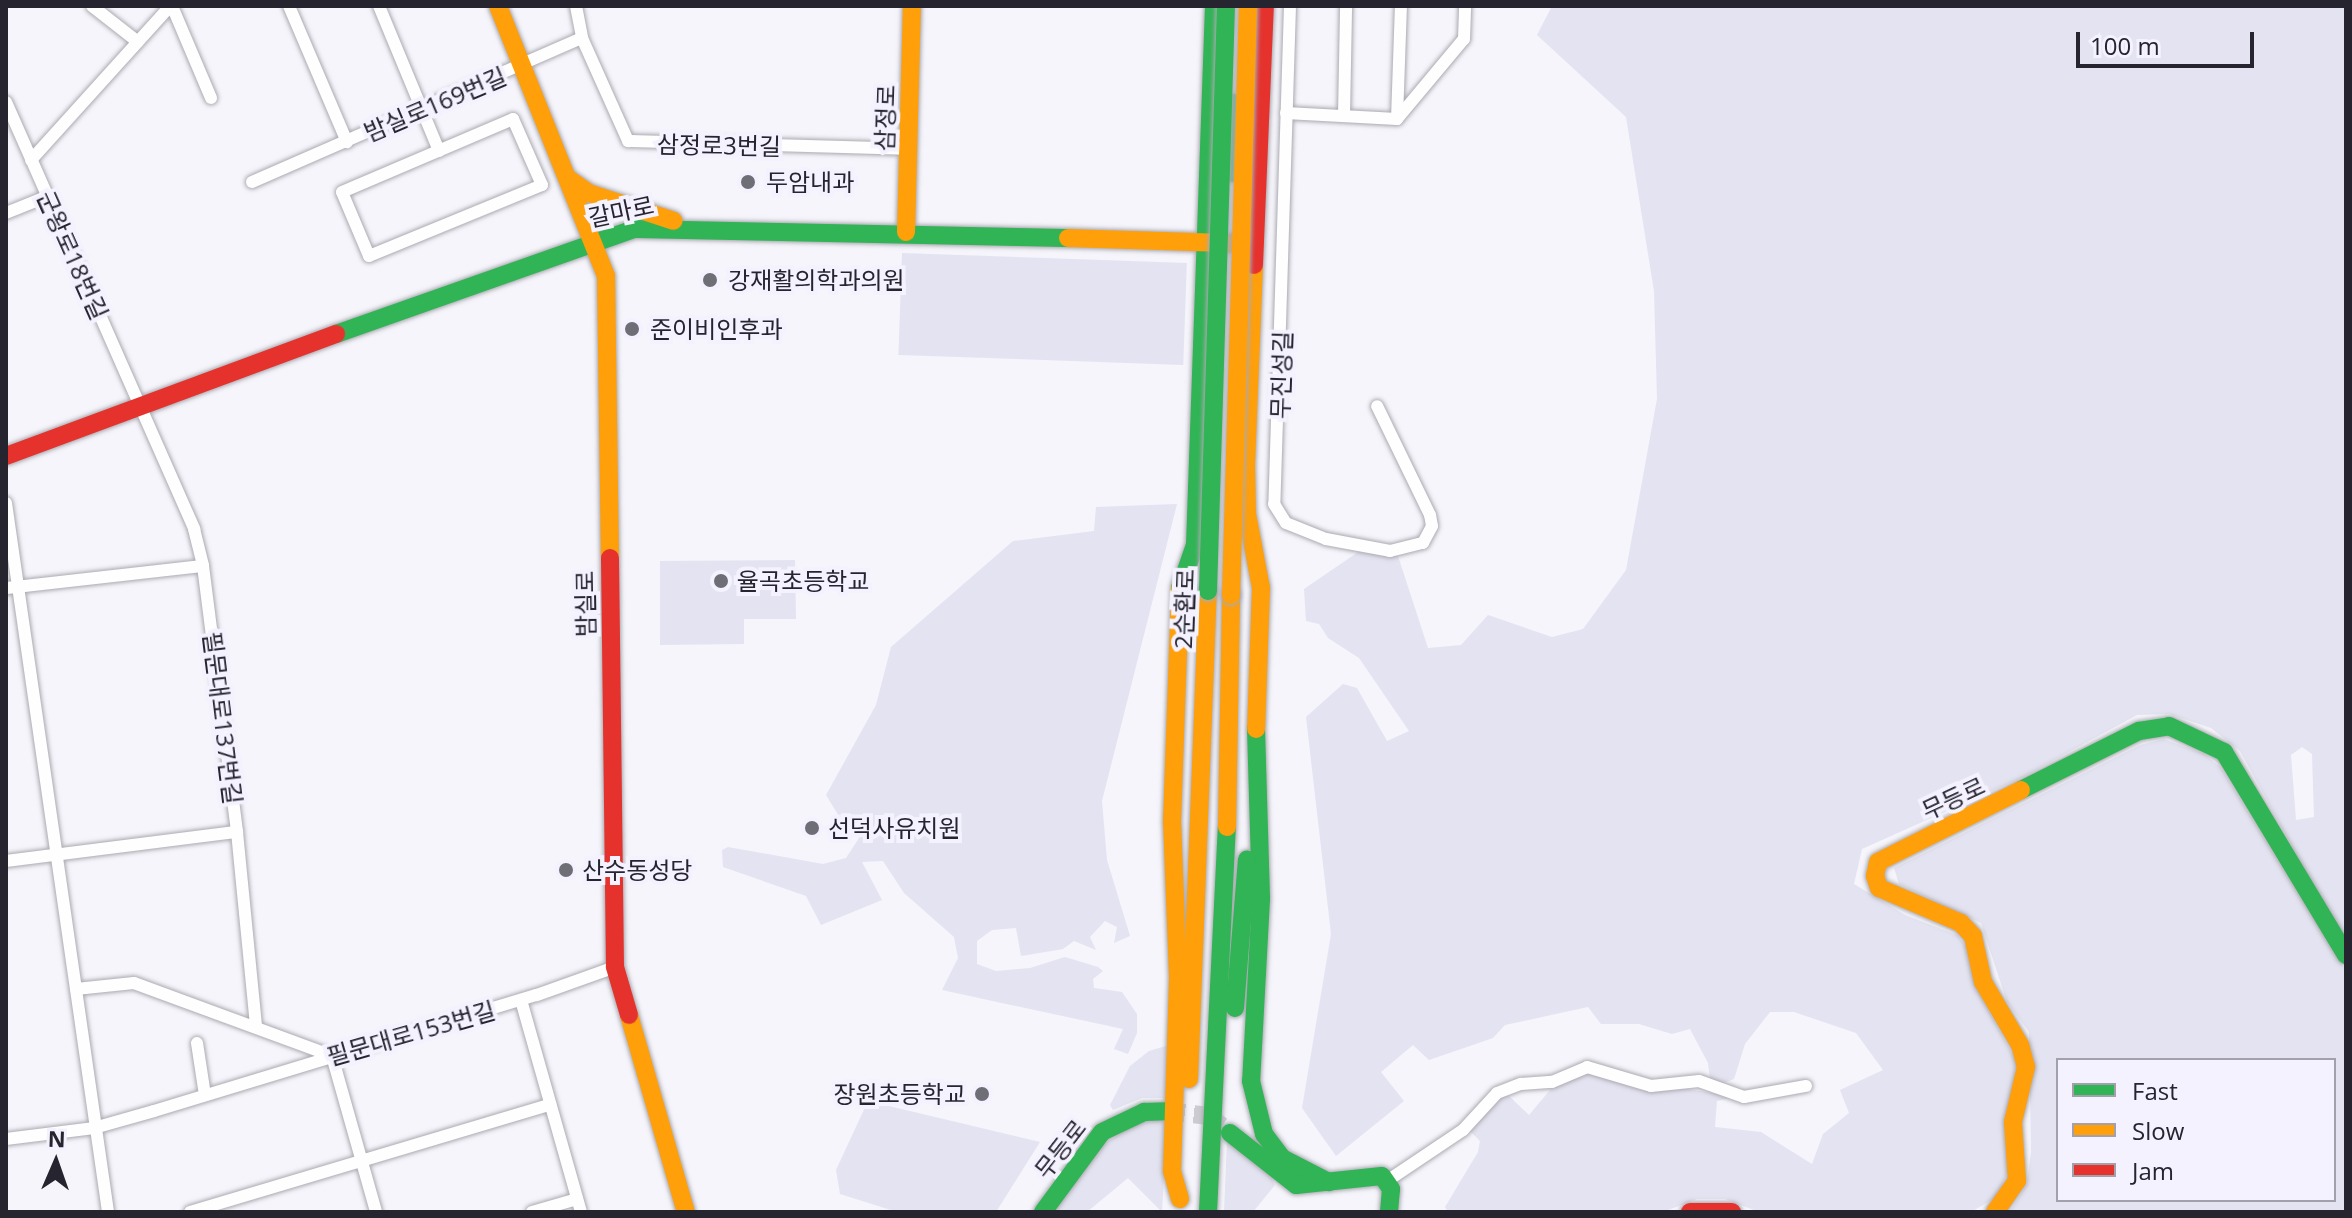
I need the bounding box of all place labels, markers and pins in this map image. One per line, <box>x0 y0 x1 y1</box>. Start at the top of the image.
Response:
place label: 두암내과 <box>766 168 854 196</box>
marker: 두암내과 <box>737 171 759 193</box>
place label: 강재활의학과의원 <box>728 266 905 294</box>
marker: 강재활의학과의원 <box>699 269 721 291</box>
place label: 준이비인후과 <box>650 315 782 343</box>
marker: 준이비인후과 <box>621 318 643 340</box>
place label: 율곡초등학교 <box>737 567 869 595</box>
marker: 율곡초등학교 <box>712 572 730 590</box>
place label: 선덕사유치원 <box>828 814 960 842</box>
marker: 선덕사유치원 <box>803 819 821 837</box>
place label: 산수동성당 <box>582 856 692 884</box>
marker: 산수동성당 <box>557 861 575 879</box>
place label: 장원초등학교 <box>834 1080 966 1108</box>
marker: 장원초등학교 <box>973 1085 991 1103</box>

